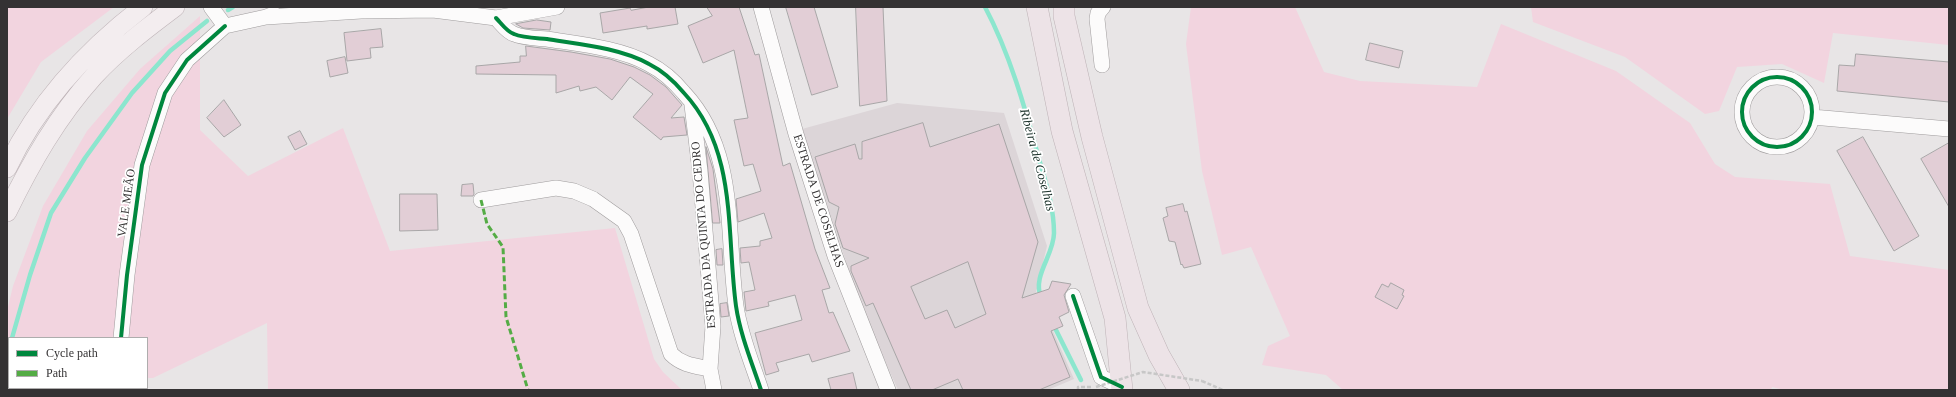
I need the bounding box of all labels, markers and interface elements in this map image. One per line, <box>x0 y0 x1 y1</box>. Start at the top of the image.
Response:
water label: Ribeira de Coselhas <box>1016 107 1058 213</box>
street label: ESTRADA DE COSELHAS <box>790 133 846 269</box>
street label: ESTRADA DA QUINTA DO CEDRO <box>689 141 719 329</box>
street label: VALE MEÃO <box>115 168 139 238</box>
legend <box>8 337 148 389</box>
text: Cycle path <box>46 346 98 360</box>
text: Path <box>46 366 67 380</box>

